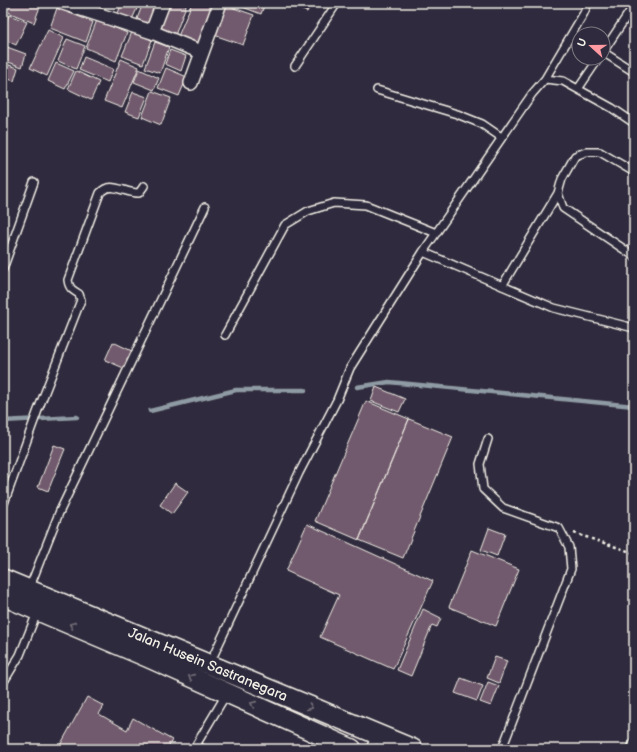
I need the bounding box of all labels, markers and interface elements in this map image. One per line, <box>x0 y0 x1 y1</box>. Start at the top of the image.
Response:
north arrow <box>571 26 611 66</box>
text: U <box>575 36 590 49</box>
one-way arrow <box>69 622 76 630</box>
street label: Jalan Husein Sastranegara <box>126 624 290 705</box>
one-way arrow <box>188 674 196 682</box>
one-way arrow <box>250 701 257 709</box>
one-way arrow <box>307 702 314 710</box>

